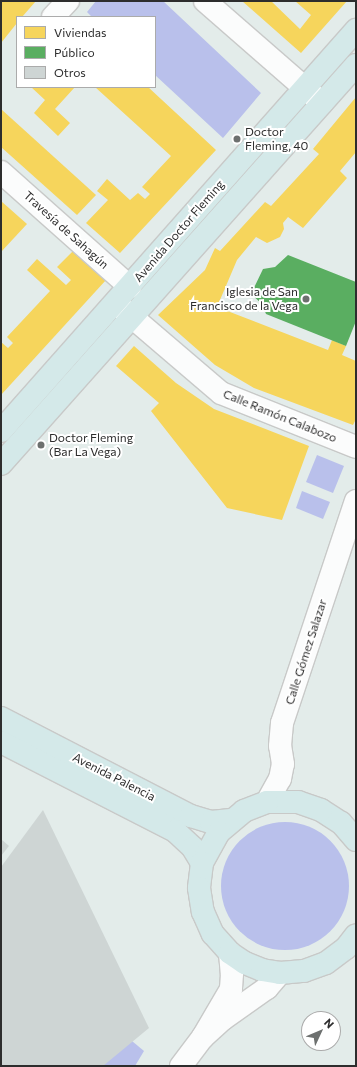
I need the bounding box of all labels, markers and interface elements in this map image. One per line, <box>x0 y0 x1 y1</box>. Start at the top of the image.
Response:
legend <box>16 16 156 88</box>
text: Viviendas <box>54 25 106 39</box>
text: Público <box>54 45 95 59</box>
text: Otros <box>54 65 86 79</box>
place label: Doctor Fleming, 40 <box>245 125 308 153</box>
marker: Doctor Fleming, 40 <box>232 134 242 144</box>
street label: Avenida Doctor Fleming <box>131 177 227 285</box>
street label: Travesía de Sahagún <box>21 188 111 272</box>
place label: Iglesia de San Francisco de la Vega <box>190 285 298 313</box>
marker: Iglesia de San Francisco de la Vega <box>301 294 311 304</box>
street label: Calle Ramón Calabozo <box>221 387 339 445</box>
place label: Doctor Fleming (Bar La Vega) <box>49 431 133 459</box>
marker: Doctor Fleming (Bar La Vega) <box>36 440 46 450</box>
street label: Calle Gómez Salazar <box>282 598 330 706</box>
street label: Avenida Palencia <box>70 750 158 804</box>
north arrow <box>301 1011 341 1051</box>
text: N <box>322 1016 337 1030</box>

